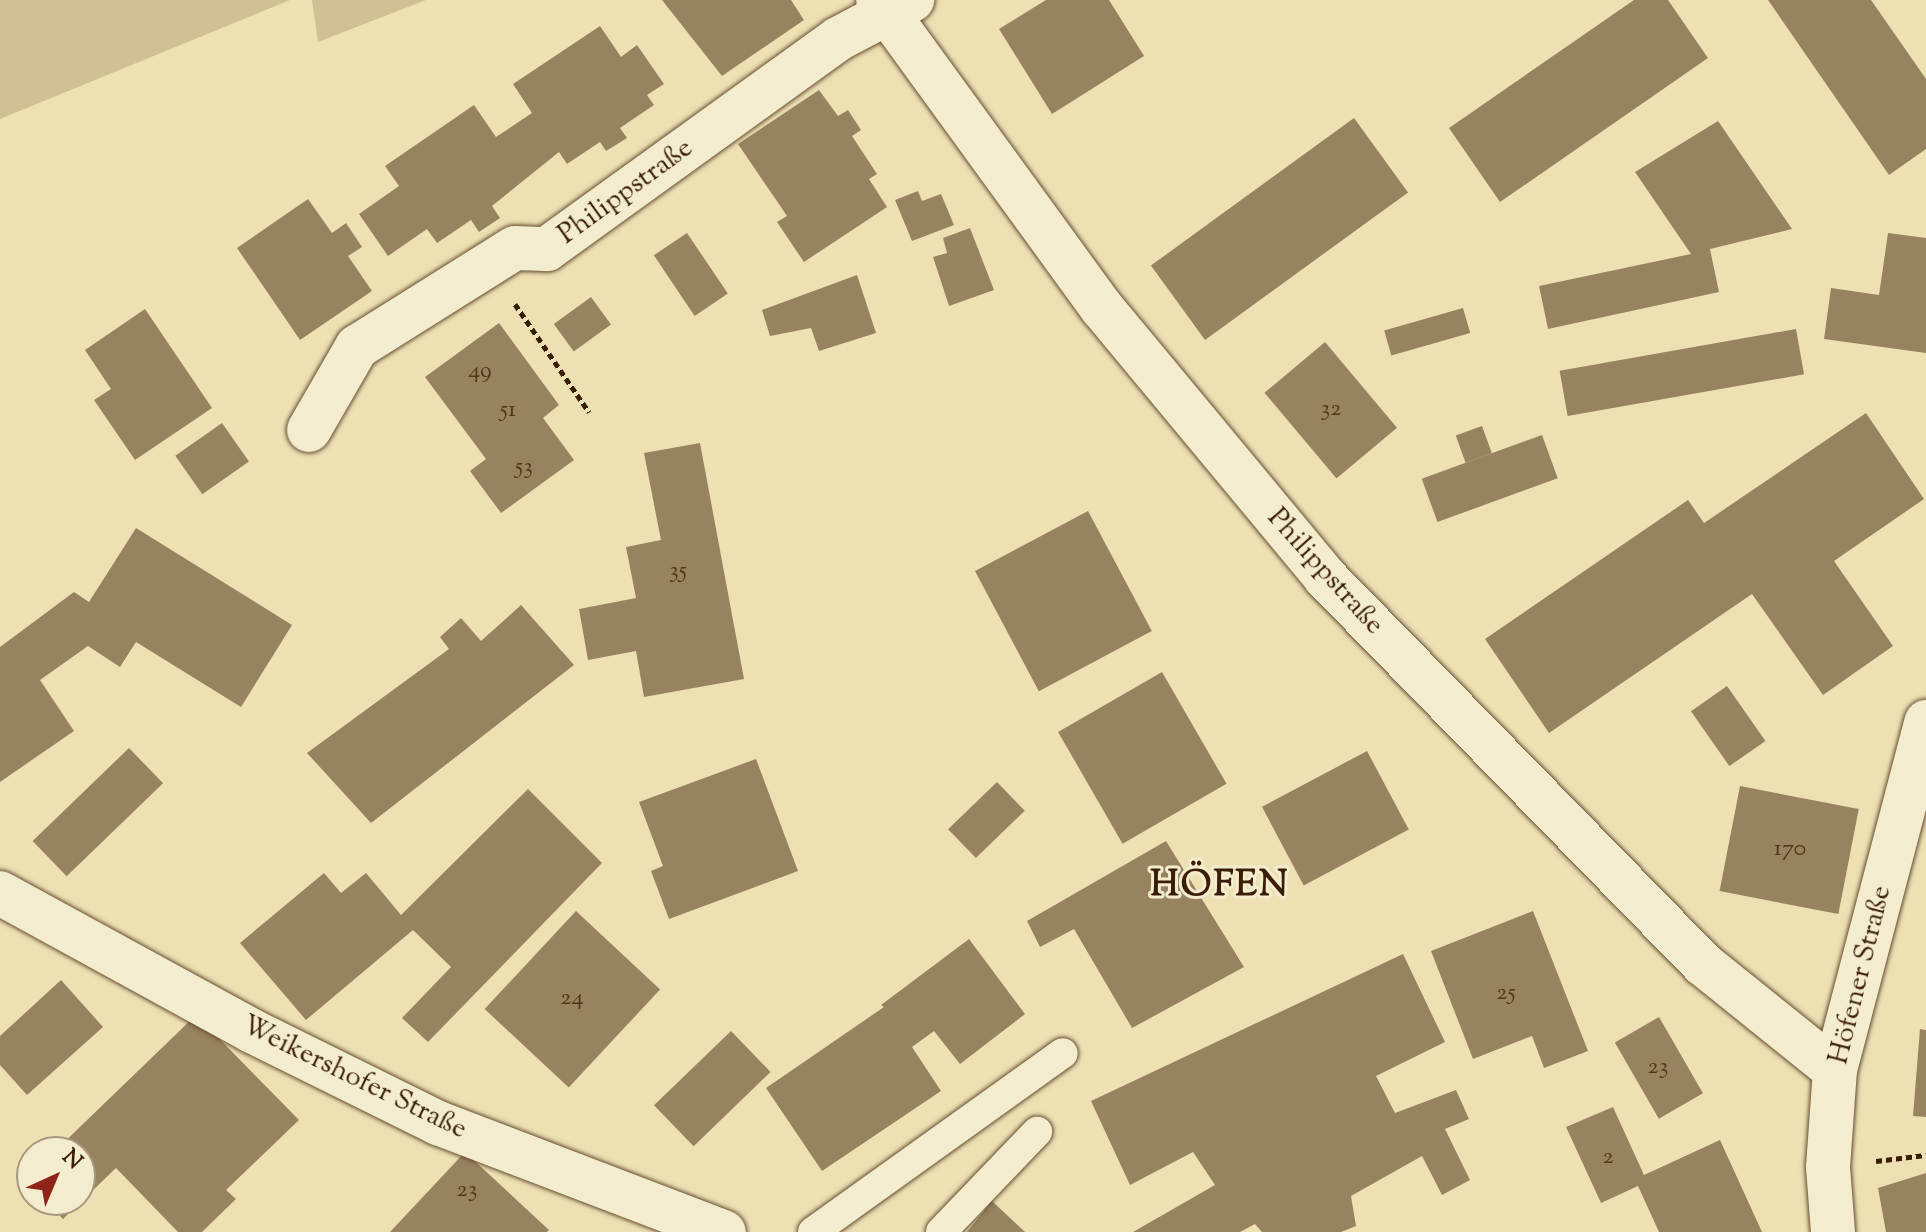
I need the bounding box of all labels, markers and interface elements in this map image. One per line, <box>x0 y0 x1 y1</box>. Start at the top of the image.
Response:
street label: Philippstraße <box>552 132 700 252</box>
house number: 49 <box>468 358 492 386</box>
house number: 32 <box>1321 396 1341 424</box>
house number: 51 <box>500 397 516 425</box>
house number: 53 <box>515 454 533 482</box>
street label: Philippstraße <box>1260 502 1390 642</box>
house number: 35 <box>669 558 687 586</box>
house number: 170 <box>1774 836 1806 864</box>
district label: HÖFEN <box>1150 865 1290 909</box>
street label: Höfener Straße <box>1823 882 1899 1068</box>
house number: 25 <box>1496 980 1516 1008</box>
house number: 24 <box>560 985 584 1013</box>
street label: Weikershofer Straße <box>236 1009 472 1147</box>
house number: 23 <box>1648 1054 1668 1082</box>
north arrow <box>16 1136 96 1216</box>
text: N <box>54 1143 89 1178</box>
house number: 2 <box>1602 1144 1614 1172</box>
house number: 23 <box>457 1177 477 1205</box>

